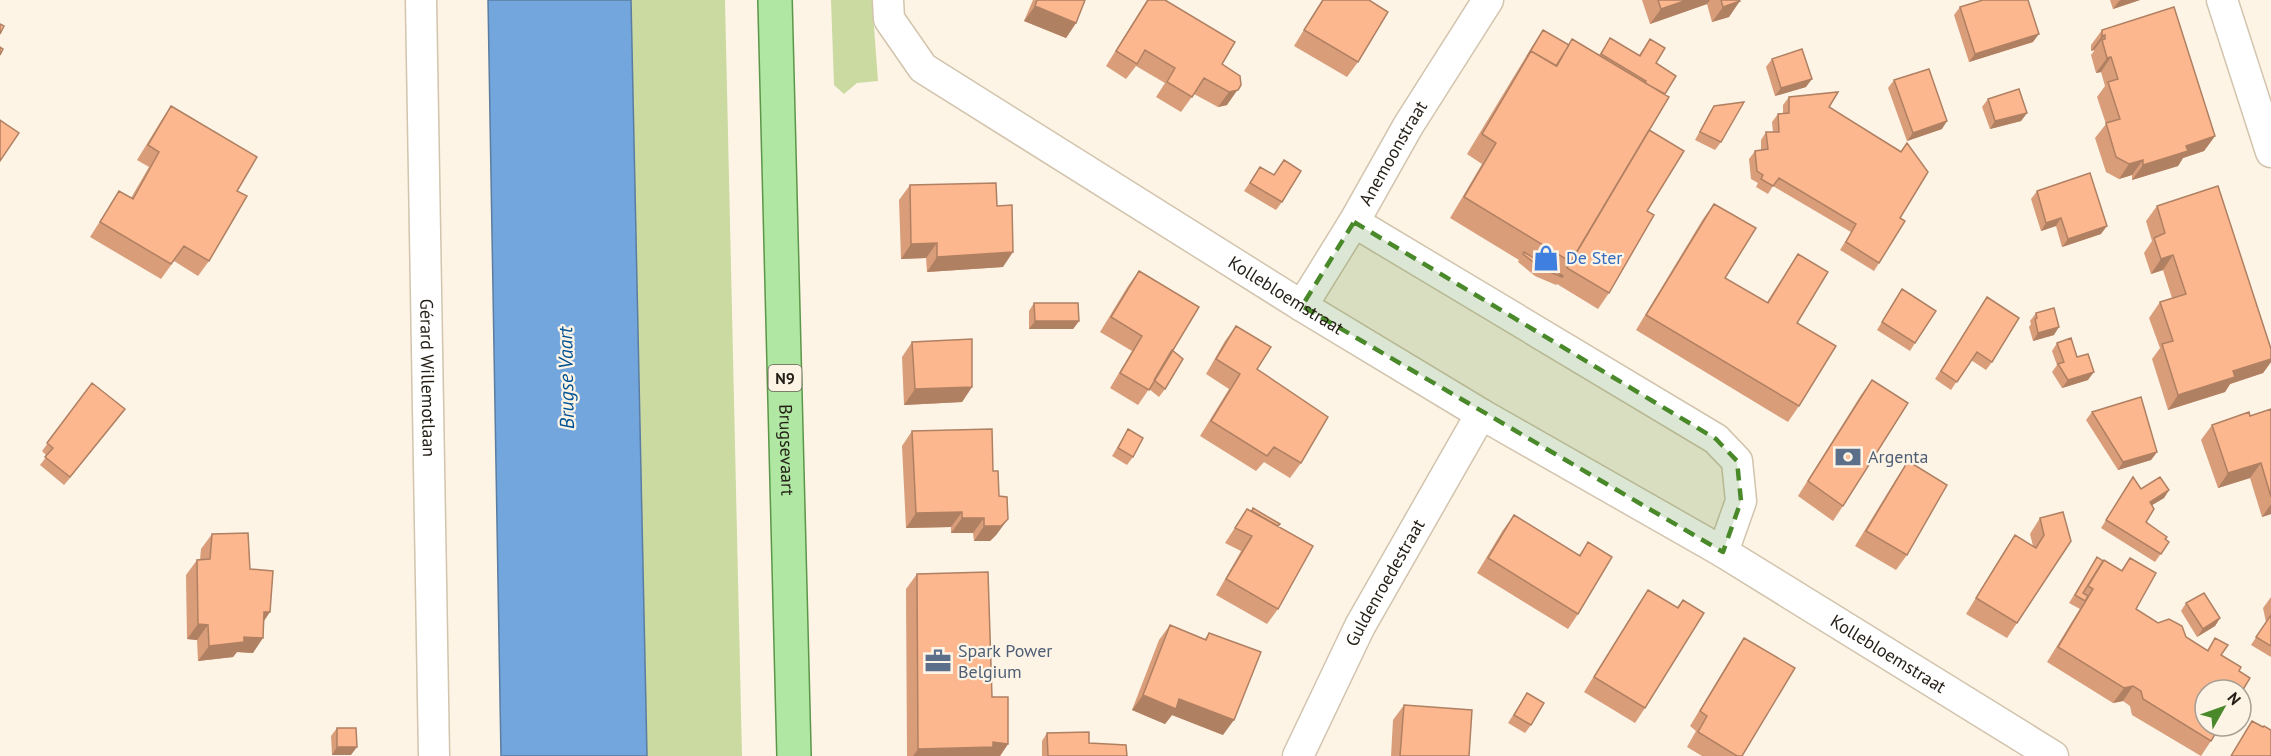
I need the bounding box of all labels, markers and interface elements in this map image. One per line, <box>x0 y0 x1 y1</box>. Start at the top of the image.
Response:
street label: Anemoonstraat <box>1354 96 1432 209</box>
shop icon: De Ster <box>1531 243 1561 273</box>
place label: De Ster <box>1566 246 1622 269</box>
street label: Kollebloemstraat <box>1224 251 1348 340</box>
street label: Gérard Willemotlaan <box>415 299 441 457</box>
water label: Brugse Vaart <box>552 325 580 429</box>
road number: N9 <box>768 365 802 391</box>
street label: Brugsevaart <box>774 404 799 496</box>
bank icon: Argenta <box>1833 442 1863 472</box>
place label: Argenta <box>1868 445 1928 468</box>
street label: Guldenroedestraat <box>1340 515 1430 650</box>
street label: Kollebloemstraat <box>1826 609 1950 698</box>
place label: Spark Power Belgium <box>958 639 1052 683</box>
office icon: Spark Power Belgium <box>923 646 953 676</box>
north arrow <box>2193 678 2253 738</box>
text: N <box>2223 688 2246 709</box>

